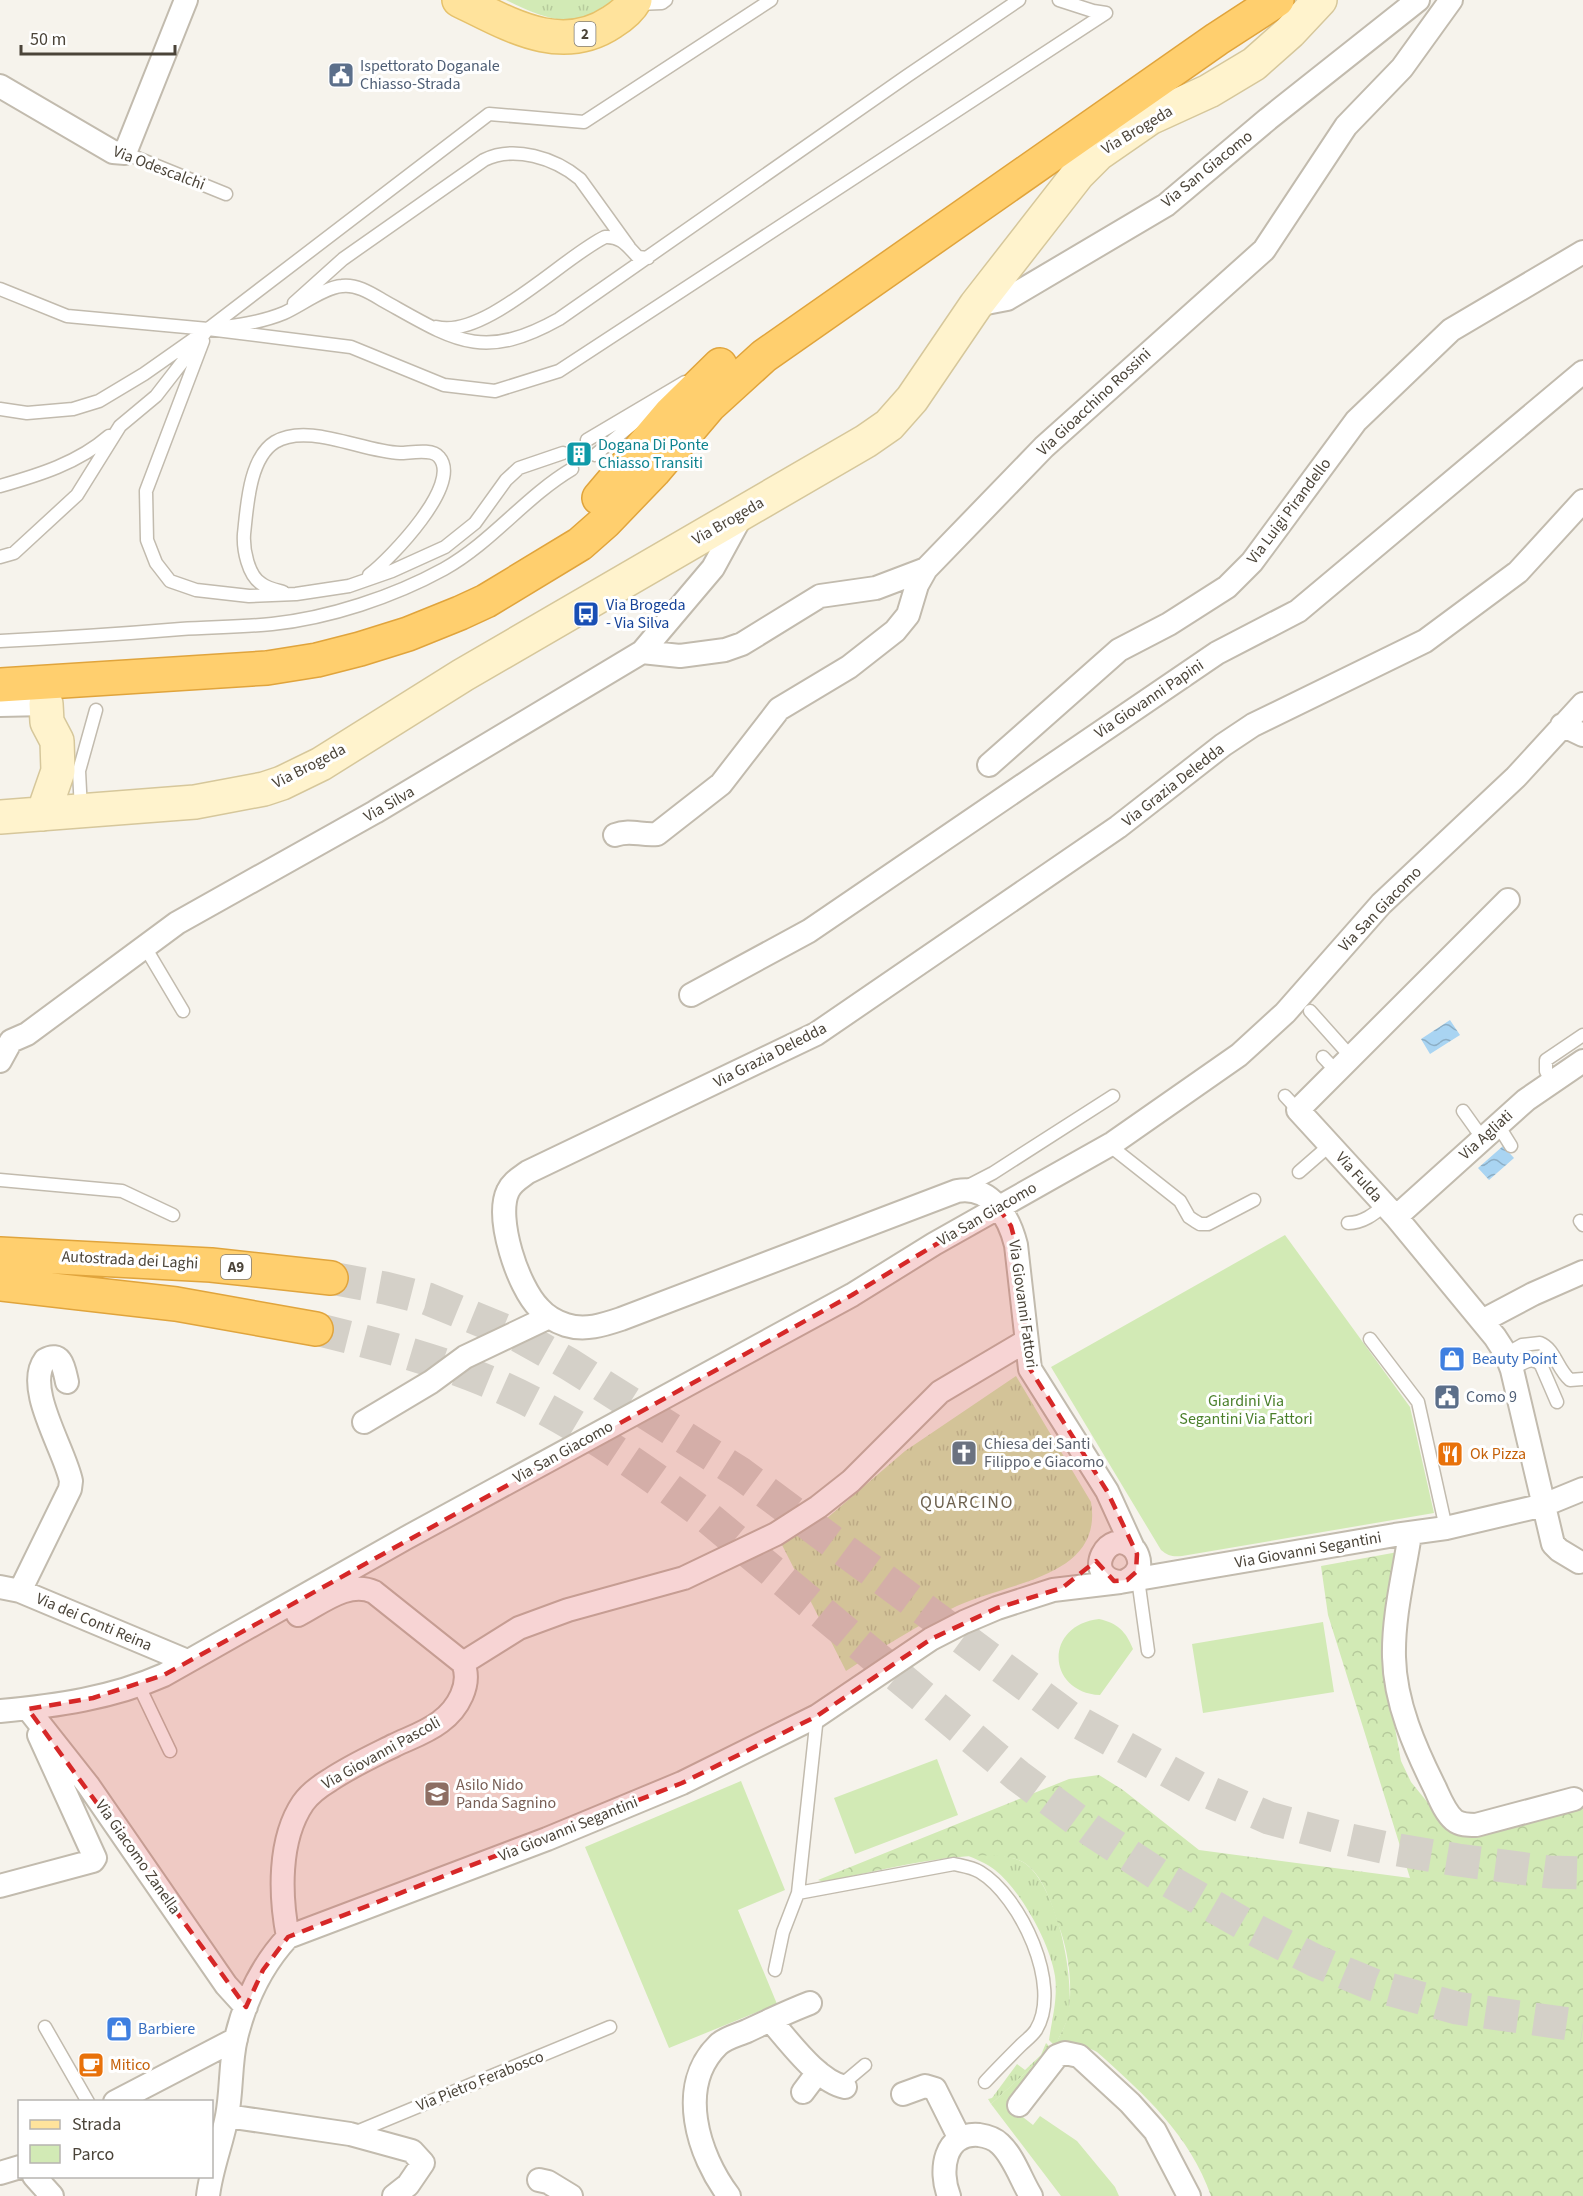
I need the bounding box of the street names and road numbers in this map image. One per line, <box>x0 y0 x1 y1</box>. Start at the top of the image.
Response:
road number: 2 <box>574 22 596 46</box>
street label: Via Brogeda <box>1097 100 1177 160</box>
street label: Via San Giacomo <box>1157 125 1257 213</box>
street label: Via Odescalchi <box>110 140 208 196</box>
street label: Via Gioacchino Rossini <box>1032 343 1156 461</box>
street label: Via Luigi Pirandello <box>1242 453 1336 569</box>
street label: Via Brogeda <box>688 492 768 550</box>
street label: Via Giovanni Papini <box>1090 654 1208 744</box>
street label: Via Brogeda <box>269 738 349 794</box>
street label: Via Grazia Deledda <box>1117 738 1229 832</box>
street label: Via Silva <box>360 781 418 827</box>
street label: Via San Giacomo <box>1333 861 1427 957</box>
street label: Via Grazia Deledda <box>710 1017 830 1093</box>
street label: Via Agliati <box>1454 1105 1518 1165</box>
street label: Via Fulda <box>1330 1147 1388 1207</box>
street label: Via San Giacomo <box>933 1177 1041 1251</box>
street label: Via Giovanni Fattori <box>1003 1238 1043 1370</box>
street label: Autostrada dei Laghi <box>61 1245 199 1275</box>
road number: A9 <box>221 1255 251 1279</box>
street label: Via San Giacomo <box>509 1415 617 1489</box>
street label: Via Giovanni Segantini <box>1233 1526 1383 1574</box>
street label: Via dei Conti Reina <box>33 1588 155 1656</box>
street label: Via Giovanni Pascoli <box>318 1711 444 1795</box>
street label: Via Giovanni Segantini <box>495 1791 641 1867</box>
street label: Via Giacomo Zanella <box>90 1795 186 1919</box>
street label: Via Pietro Ferabosco <box>413 2045 547 2117</box>

